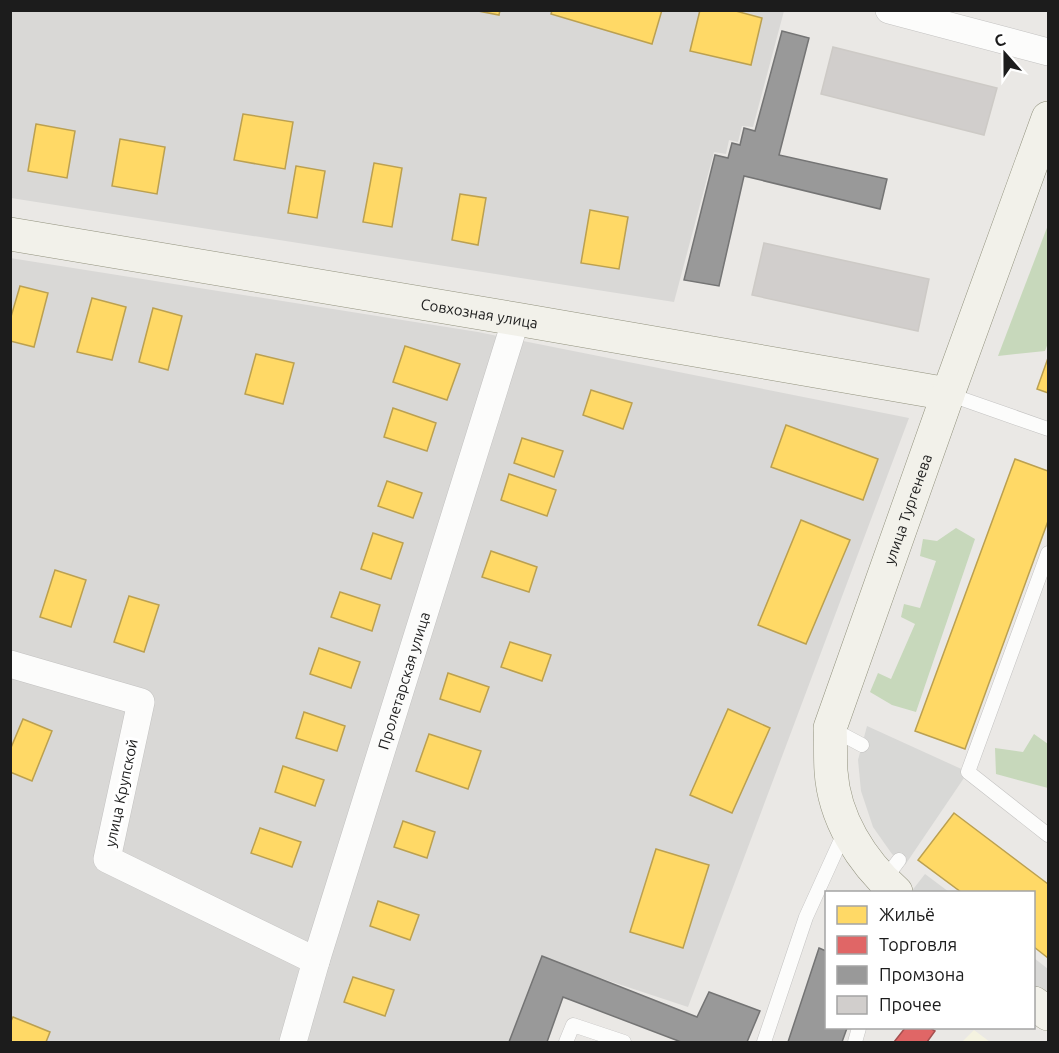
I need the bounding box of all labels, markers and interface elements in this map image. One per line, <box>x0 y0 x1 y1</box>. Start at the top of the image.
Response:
north arrow <box>975 24 1035 84</box>
text: С <box>992 30 1008 50</box>
street label: Совхозная улица <box>420 295 539 331</box>
street label: улица Тургенева <box>880 451 935 567</box>
street label: Пролетарская улица <box>374 610 433 751</box>
street label: улица Крупской <box>101 737 141 849</box>
legend <box>825 891 1035 1029</box>
text: Жильё <box>879 904 935 924</box>
text: Торговля <box>879 934 957 954</box>
text: Промзона <box>879 964 964 984</box>
text: Прочее <box>879 994 942 1014</box>

